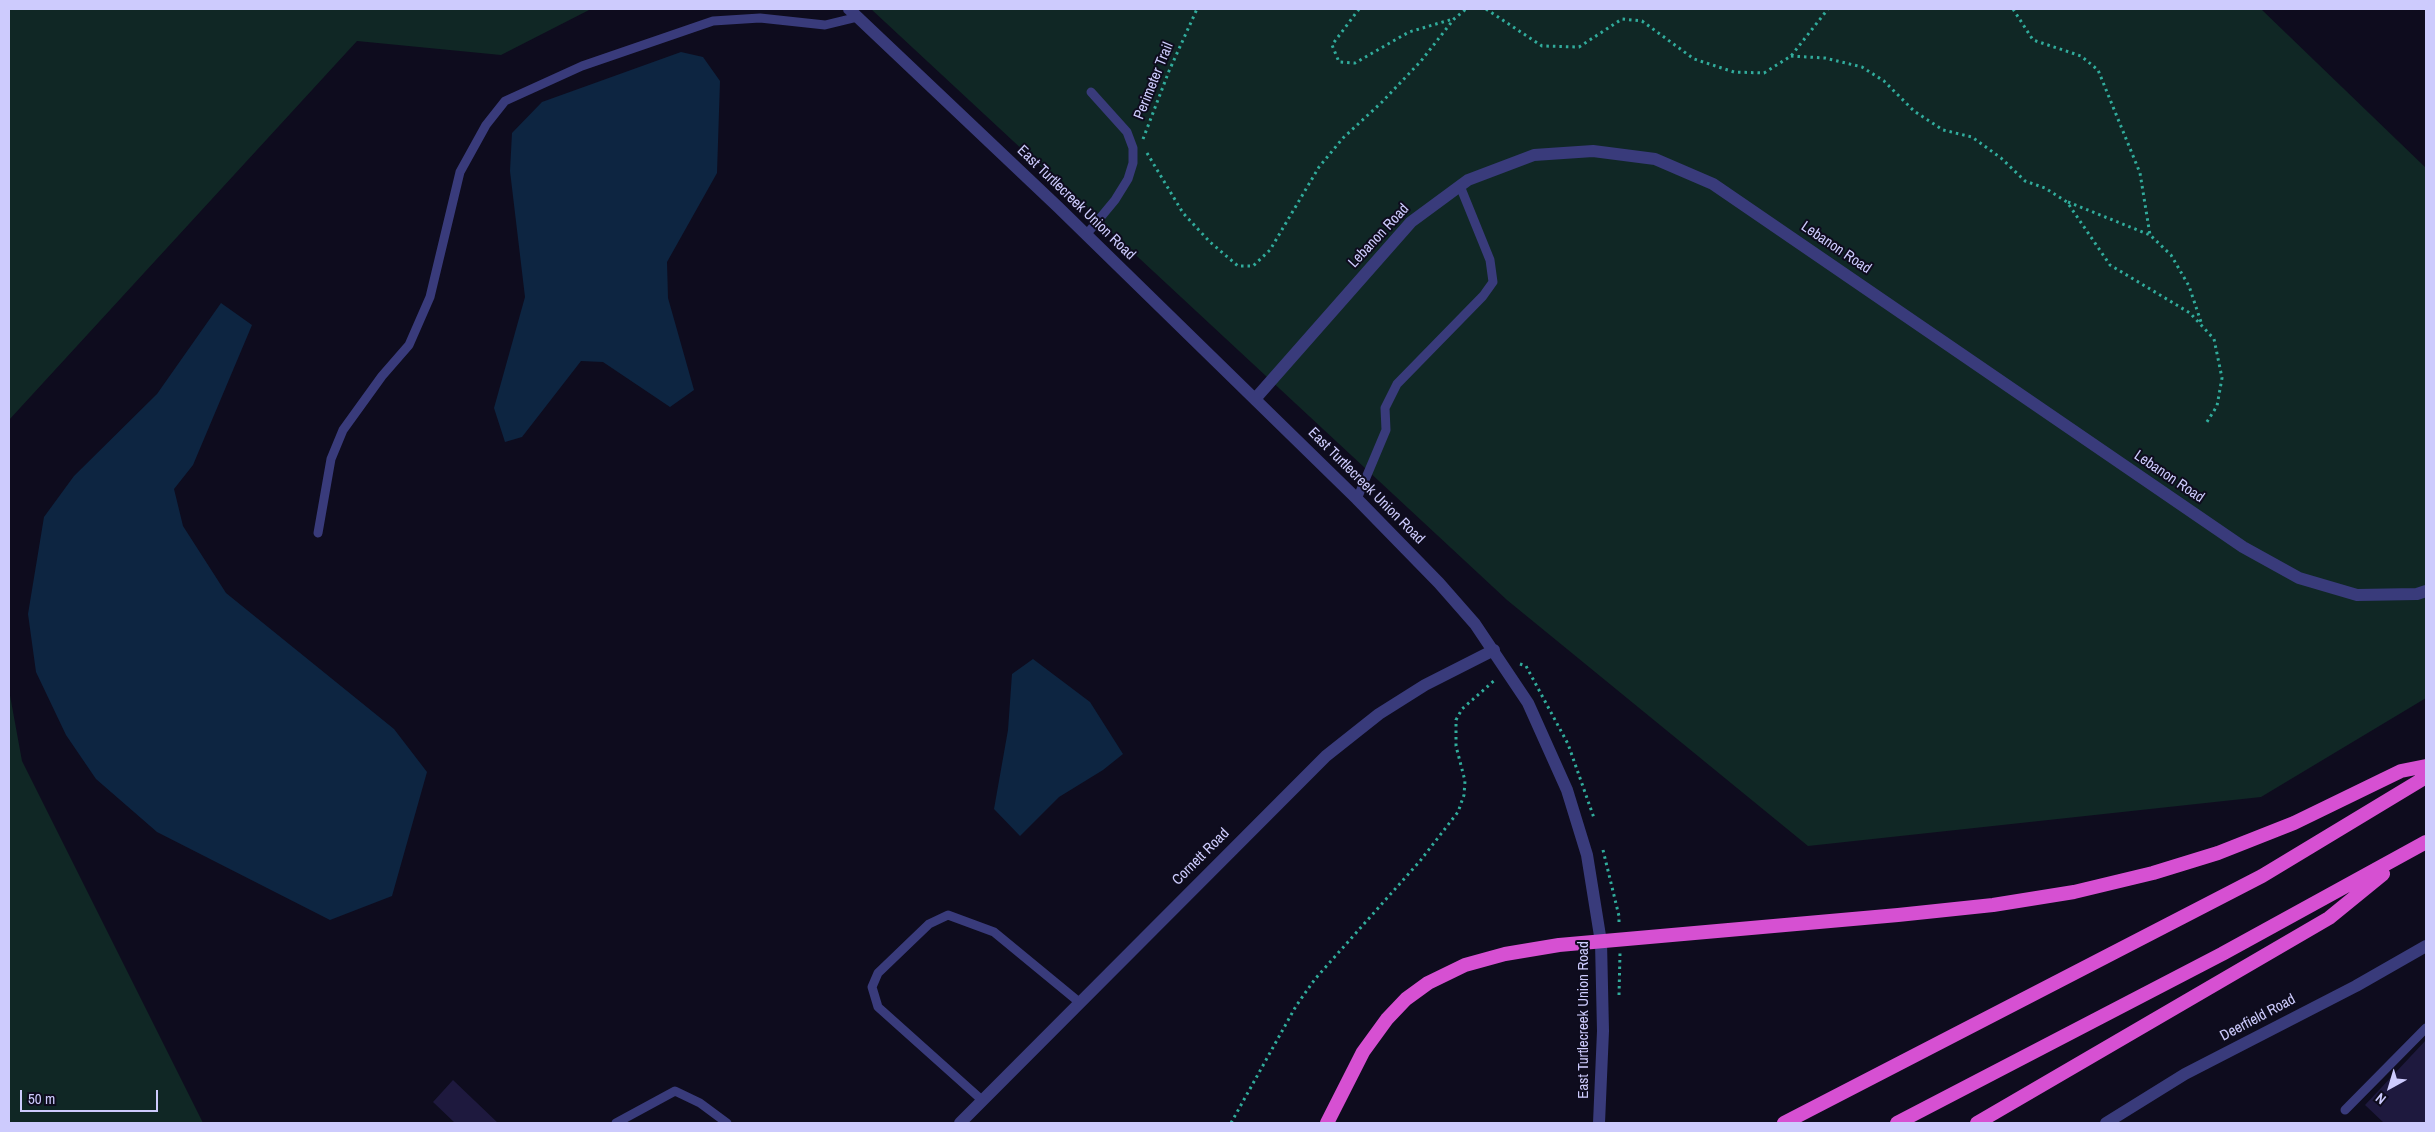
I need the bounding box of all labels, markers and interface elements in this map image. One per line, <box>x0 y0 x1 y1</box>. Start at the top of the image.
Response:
street label: Perimeter Trail <box>1130 40 1178 122</box>
street label: East Turtlecreek Union Road <box>1013 142 1139 264</box>
street label: Lebanon Road <box>1345 200 1413 272</box>
street label: Lebanon Road <box>1798 218 1874 278</box>
street label: East Turtlecreek Union Road <box>1304 424 1428 548</box>
street label: Lebanon Road <box>2131 447 2207 507</box>
street label: Cornett Road <box>1169 825 1233 889</box>
street label: East Turtlecreek Union Road <box>1575 941 1593 1099</box>
street label: Deerfield Road <box>2217 991 2299 1045</box>
north arrow <box>2365 1062 2415 1112</box>
scale bar <box>22 1080 160 1112</box>
text: 50 m <box>28 1088 55 1109</box>
text: N <box>2372 1089 2389 1108</box>

